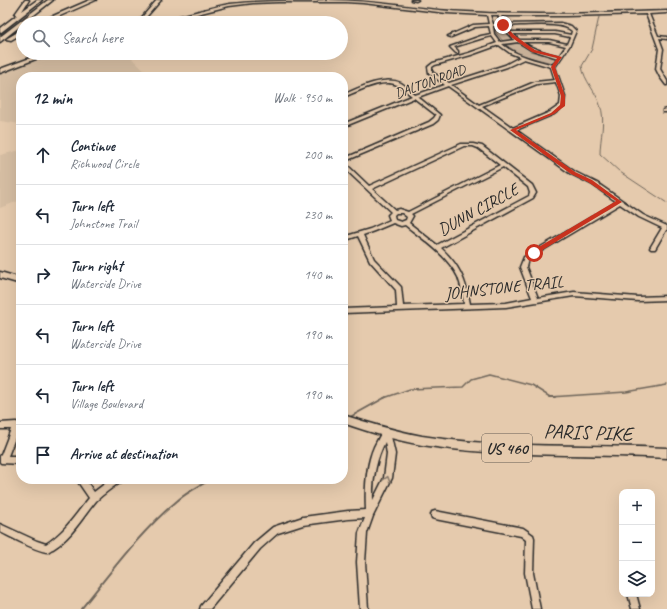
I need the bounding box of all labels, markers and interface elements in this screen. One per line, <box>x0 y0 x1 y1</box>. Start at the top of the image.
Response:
search box <box>16 16 348 60</box>
route end <box>494 16 512 34</box>
icon: search <box>30 27 52 49</box>
text: Search here <box>62 29 123 48</box>
street label: DALTON ROAD <box>392 60 470 102</box>
text: 12 min <box>32 88 72 109</box>
text: Walk · 950 m <box>273 90 332 106</box>
text: Continue <box>70 137 115 156</box>
icon: ahead <box>32 144 54 166</box>
text: 200 m <box>304 147 332 163</box>
text: Richwood Circle <box>70 156 139 172</box>
street label: DUNN CIRCLE <box>434 177 524 240</box>
text: Turn left <box>70 197 113 216</box>
icon: left <box>32 204 54 226</box>
text: 230 m <box>304 207 332 223</box>
text: Johnstone Trail <box>70 216 137 232</box>
route start <box>525 244 543 262</box>
text: Turn right <box>70 257 123 276</box>
icon: right <box>32 264 54 286</box>
text: 140 m <box>304 267 332 283</box>
street label: JOHNSTONE TRAIL <box>443 271 565 304</box>
text: Waterside Drive <box>70 276 141 292</box>
text: Turn left <box>70 317 113 336</box>
icon: left <box>32 324 54 346</box>
text: 190 m <box>304 327 332 343</box>
text: Waterside Drive <box>70 336 141 352</box>
text: Turn left <box>70 377 113 396</box>
icon: left <box>32 384 54 406</box>
text: 190 m <box>304 387 332 403</box>
text: Village Boulevard <box>70 396 143 412</box>
street label: PARIS PIKE <box>543 418 635 447</box>
road number: US 460 <box>482 434 532 462</box>
icon: arrive <box>32 444 54 466</box>
text: Arrive at destination <box>70 445 177 464</box>
one-way arrow <box>382 476 391 483</box>
map controls <box>619 489 655 597</box>
button: + <box>619 489 655 525</box>
button: − <box>619 525 655 561</box>
button: layers <box>619 561 655 597</box>

